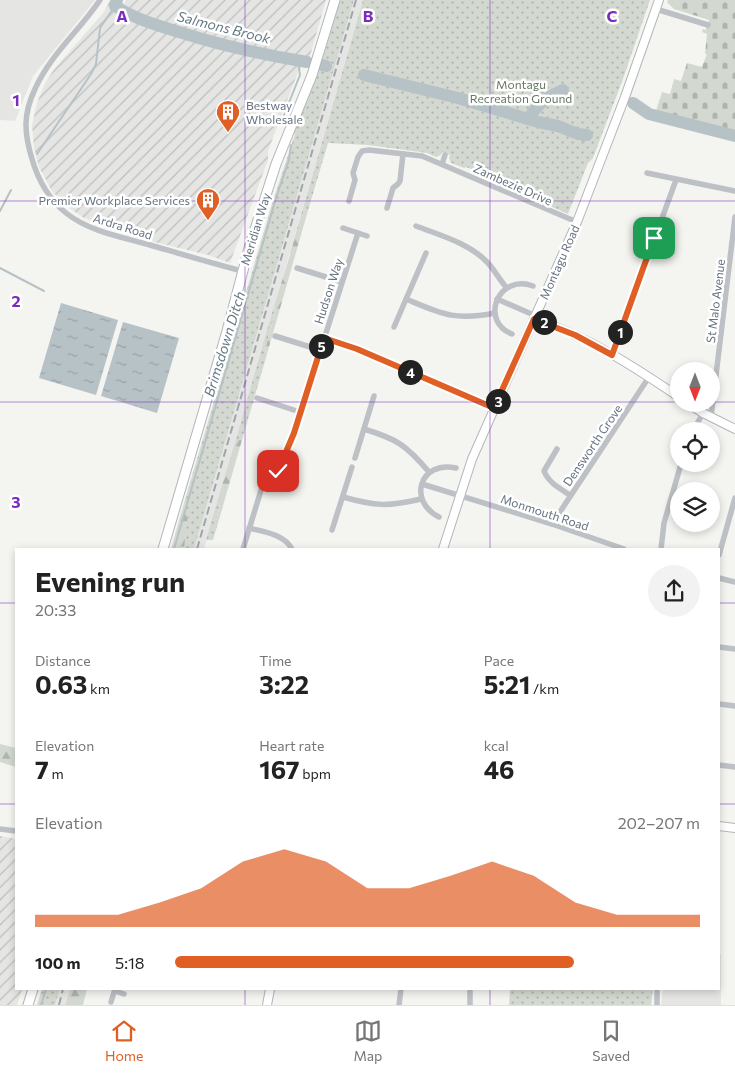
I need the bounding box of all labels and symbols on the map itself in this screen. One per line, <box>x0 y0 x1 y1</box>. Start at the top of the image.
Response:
text: A <box>116 6 128 25</box>
text: B <box>363 6 374 25</box>
text: C <box>607 6 618 25</box>
water label: Salmons Brook <box>176 7 273 47</box>
park label: Montagu Recreation Ground <box>470 77 572 105</box>
text: 1 <box>12 90 20 109</box>
place label: Bestway Wholesale <box>246 98 303 126</box>
building icon: Bestway Wholesale <box>215 99 241 133</box>
street label: Zambezie Drive <box>471 160 555 208</box>
building icon: Premier Workplace Services <box>195 187 221 221</box>
street label: Meridian Way <box>237 191 273 267</box>
place label: Premier Workplace Services <box>39 193 190 207</box>
street label: Ardra Road <box>92 210 154 242</box>
pin <box>633 217 675 259</box>
street label: Montagu Road <box>536 222 582 301</box>
street label: Hudson Way <box>311 256 345 326</box>
street label: St Malo Avenue <box>703 258 727 344</box>
water label: Brimsdown Ditch <box>200 289 248 399</box>
text: 2 <box>11 291 21 310</box>
pin: 2 <box>532 310 556 334</box>
pin: 1 <box>608 320 632 344</box>
pin: 5 <box>308 334 334 358</box>
pin: 4 <box>398 360 422 384</box>
north arrow <box>670 362 720 412</box>
pin: 3 <box>486 388 510 414</box>
street label: Densworth Grove <box>560 402 624 488</box>
pin <box>257 450 299 492</box>
street label: Monmouth Road <box>499 491 591 533</box>
text: 3 <box>11 492 21 511</box>

